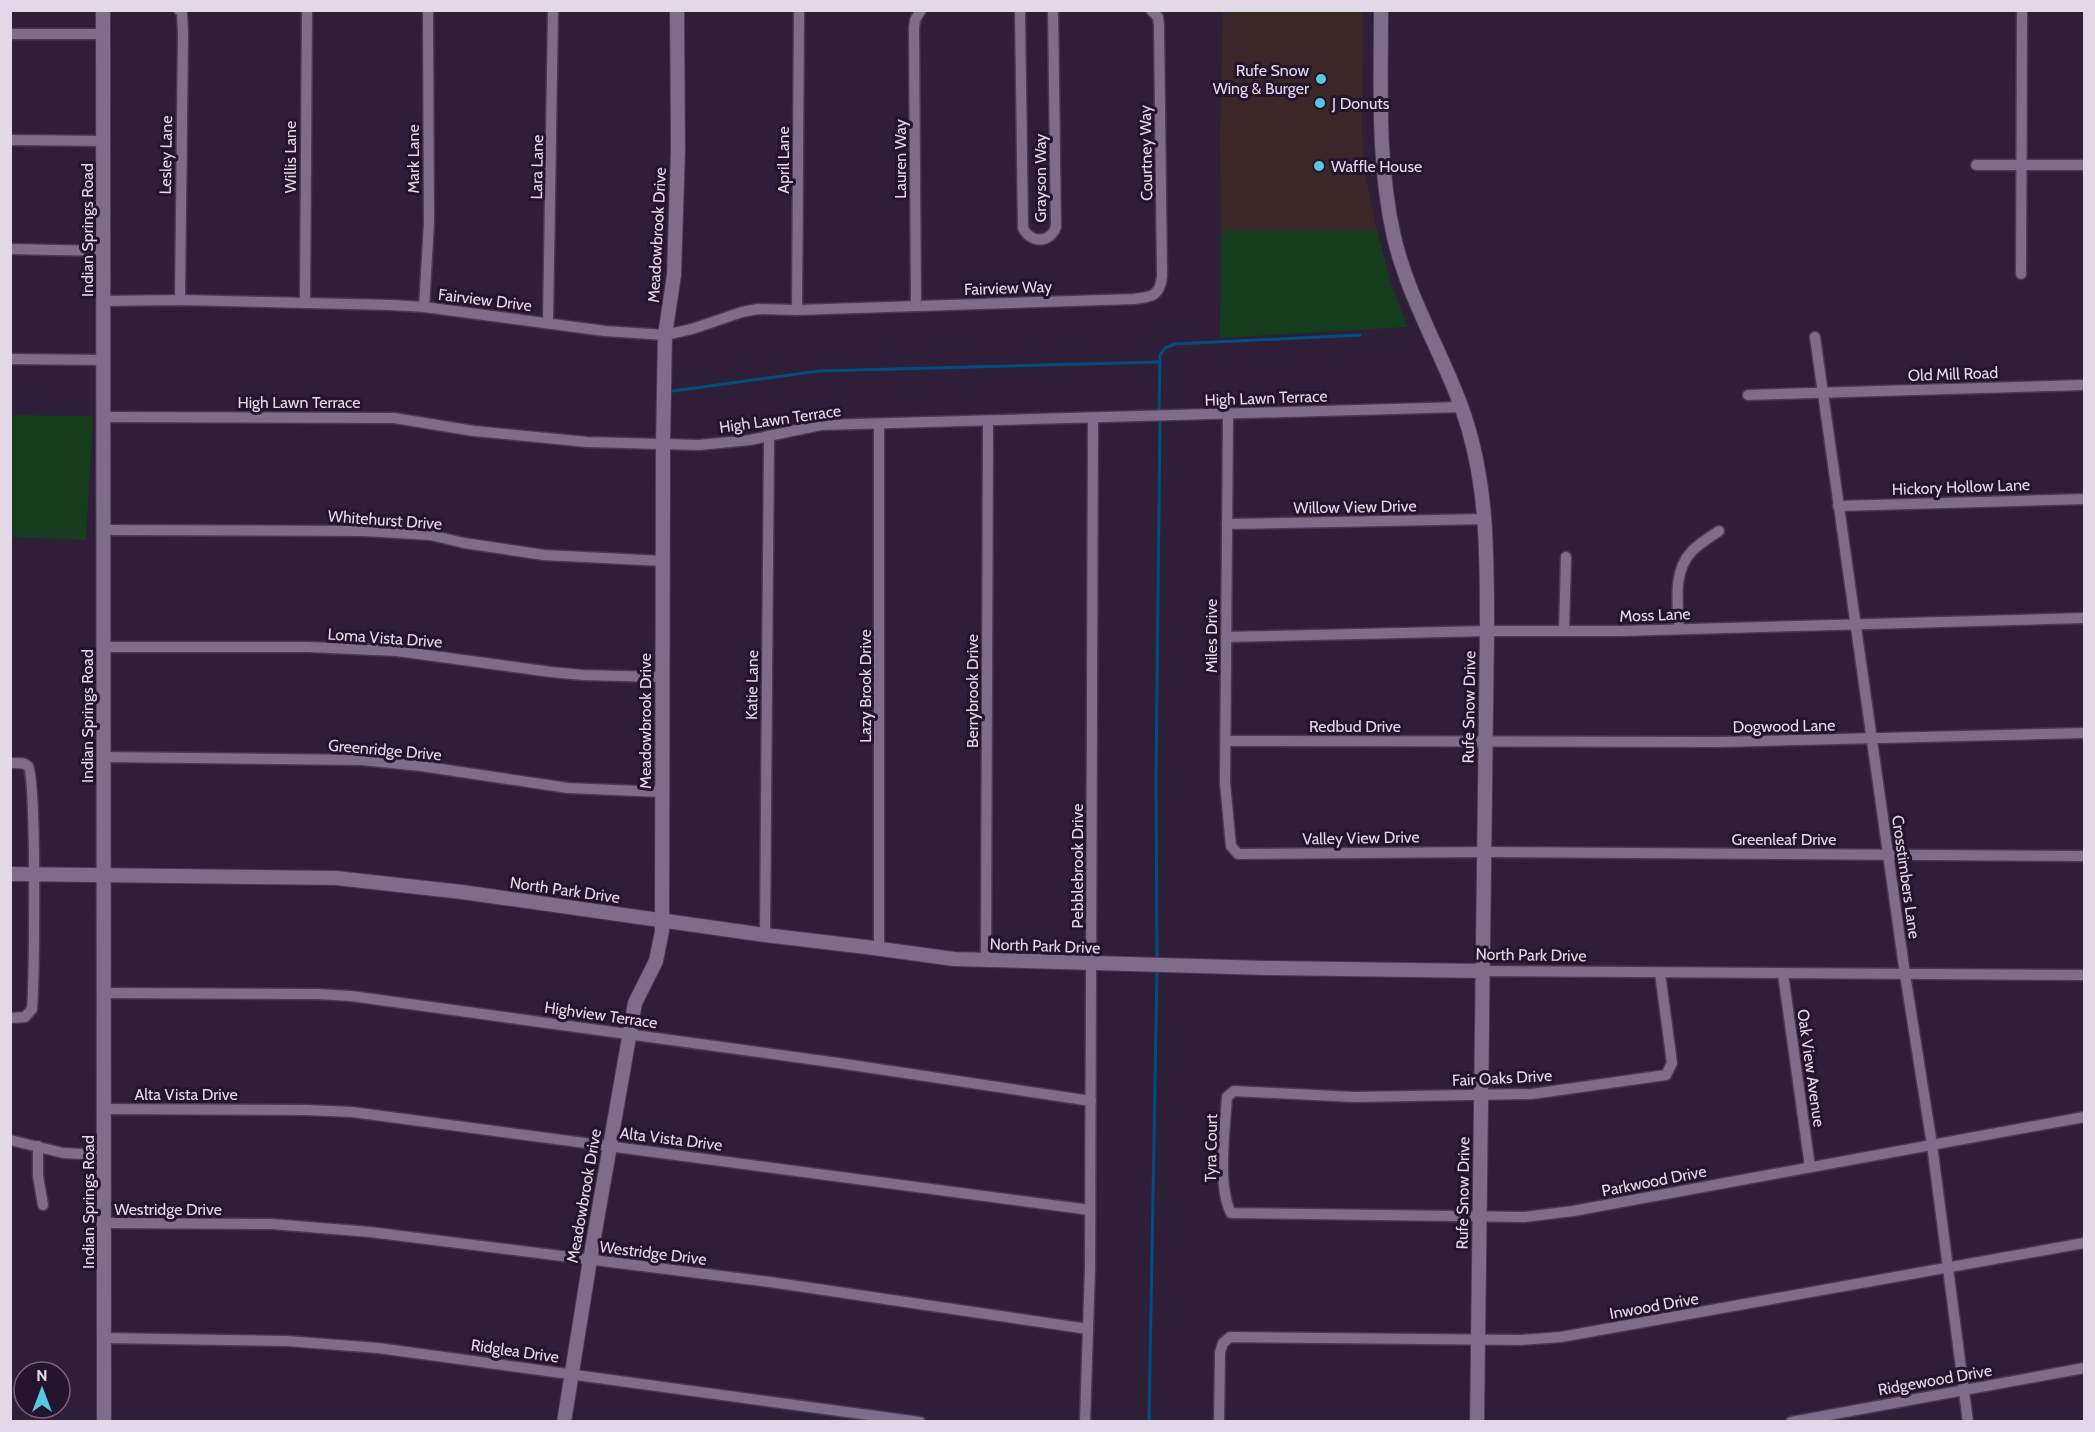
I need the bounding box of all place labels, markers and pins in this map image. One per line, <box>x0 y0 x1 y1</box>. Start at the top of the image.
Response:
place label: Rufe Snow Wing & Burger <box>1213 61 1310 98</box>
marker: Rufe Snow Wing & Burger <box>1314 72 1328 86</box>
place label: J Donuts <box>1331 94 1390 113</box>
marker: J Donuts <box>1313 96 1327 110</box>
place label: Waffle House <box>1331 157 1422 176</box>
marker: Waffle House <box>1312 159 1326 173</box>

